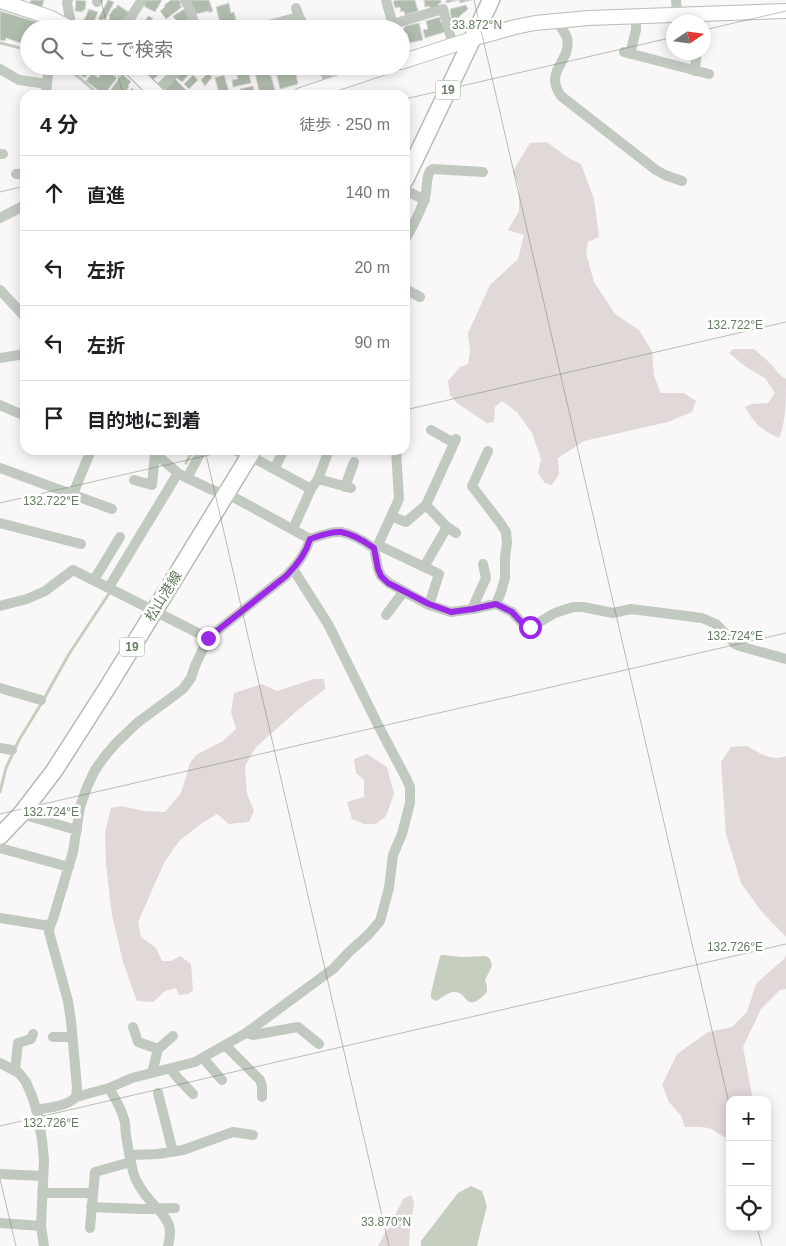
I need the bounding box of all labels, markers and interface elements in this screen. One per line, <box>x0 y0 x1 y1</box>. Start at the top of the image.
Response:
north arrow <box>666 15 711 60</box>
text: 33.872°N <box>452 18 502 32</box>
search box <box>20 20 410 75</box>
icon: search <box>38 34 66 62</box>
text: ここで検索 <box>78 39 173 60</box>
road number: 19 <box>436 80 460 100</box>
text: 4 分 <box>40 113 79 136</box>
text: 徒歩 · 250 m <box>299 116 390 133</box>
icon: ahead <box>40 179 68 207</box>
text: 140 m <box>346 184 390 201</box>
text: 直進 <box>87 185 125 206</box>
icon: left <box>40 254 68 282</box>
text: 20 m <box>354 259 390 276</box>
text: 左折 <box>87 260 125 281</box>
text: 132.722°E <box>707 318 763 332</box>
icon: left <box>40 329 68 357</box>
text: 90 m <box>354 334 390 351</box>
text: 左折 <box>87 335 125 356</box>
icon: arrive <box>40 404 68 432</box>
text: 目的地に到着 <box>87 410 201 431</box>
text: 132.722°E <box>23 494 79 508</box>
street label: 松山港線 <box>141 568 185 624</box>
route start <box>519 616 542 639</box>
route end <box>197 627 220 650</box>
text: 132.724°E <box>707 629 763 643</box>
road number: 19 <box>120 638 144 656</box>
text: 132.724°E <box>23 805 79 819</box>
text: 132.726°E <box>707 940 763 954</box>
map controls <box>726 1096 771 1231</box>
button: + <box>726 1096 771 1141</box>
text: 132.726°E <box>23 1116 79 1130</box>
button: − <box>726 1141 771 1186</box>
button: locate <box>726 1186 771 1231</box>
text: 33.870°N <box>361 1215 411 1229</box>

